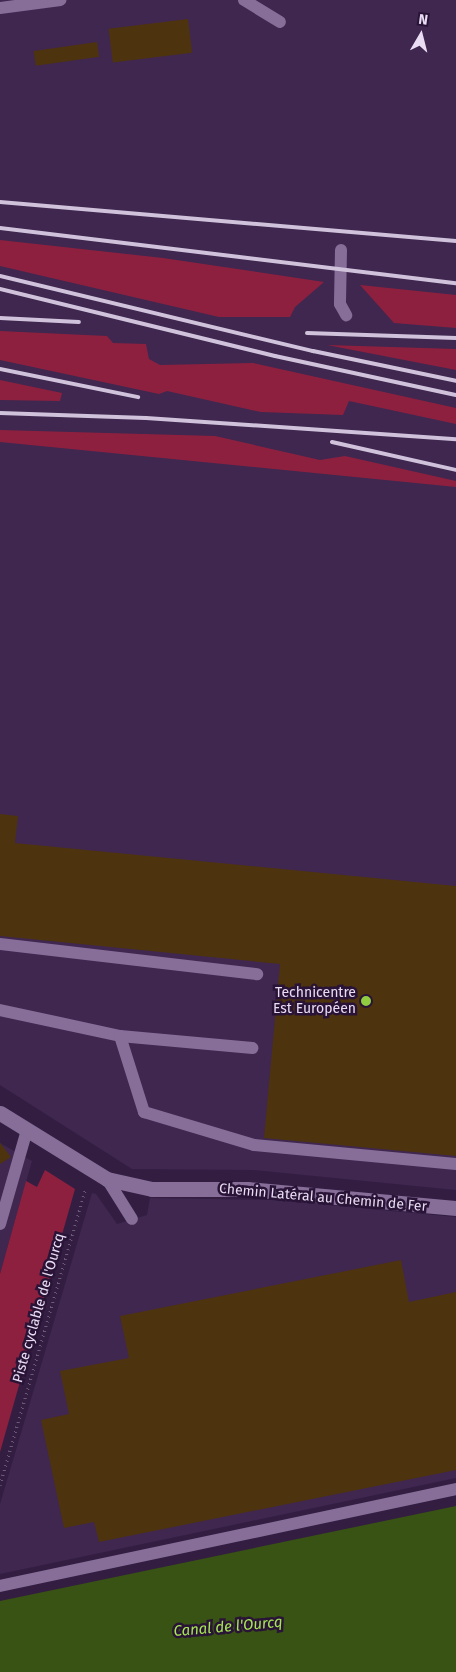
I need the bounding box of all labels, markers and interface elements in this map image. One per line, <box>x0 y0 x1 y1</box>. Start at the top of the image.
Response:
north arrow <box>396 10 446 60</box>
text: N <box>417 11 429 29</box>
place label: Technicentre Est Européen <box>273 985 356 1018</box>
marker: Technicentre Est Européen <box>360 995 372 1007</box>
street label: Chemin Latéral au Chemin de Fer <box>218 1181 428 1215</box>
street label: Piste cyclable de l'Ourcq <box>10 1231 68 1385</box>
water label: Canal de l'Ourcq <box>173 1613 283 1641</box>

